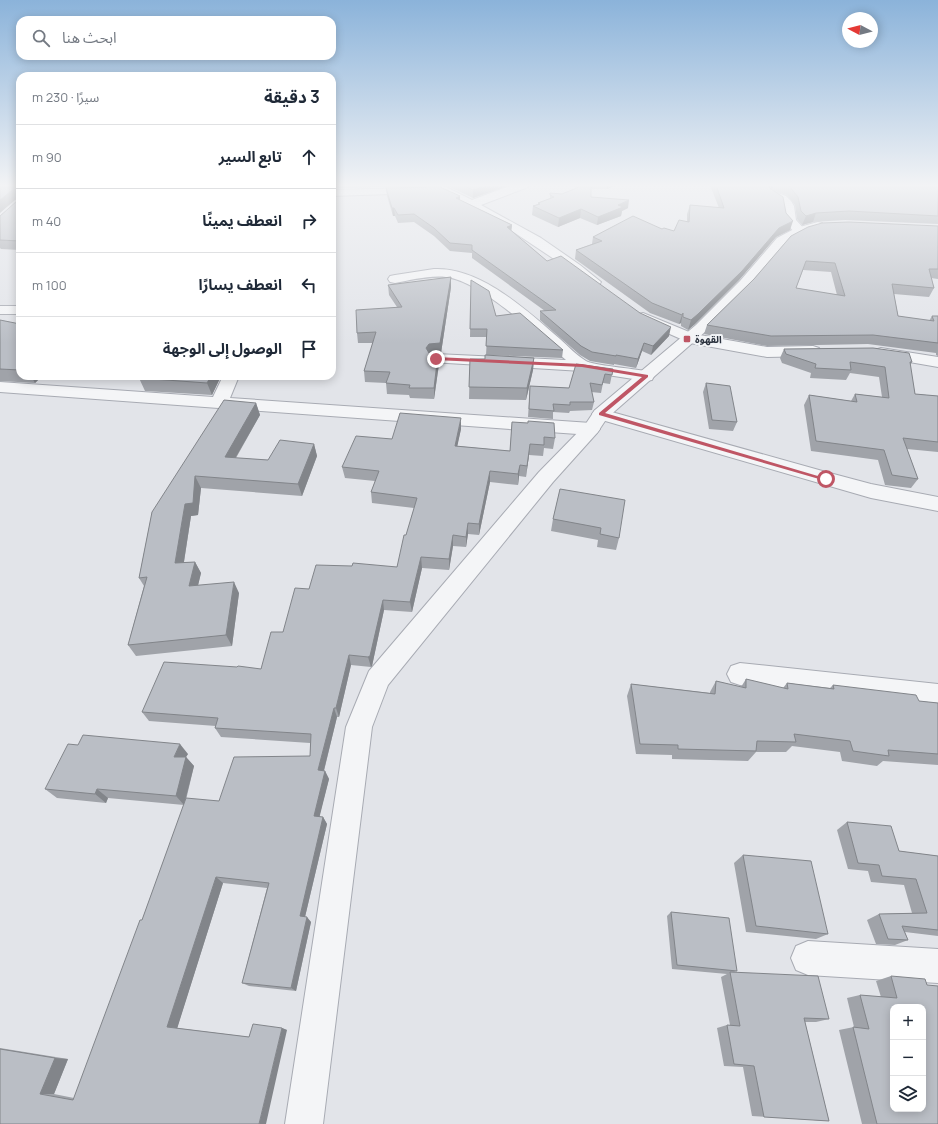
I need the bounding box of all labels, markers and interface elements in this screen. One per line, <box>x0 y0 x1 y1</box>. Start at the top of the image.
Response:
north arrow <box>842 12 878 48</box>
search box <box>16 16 336 60</box>
icon: search <box>30 27 52 49</box>
text: ابحث هنا <box>62 27 117 48</box>
text: 3 دقيقة <box>264 85 320 108</box>
text: سيرًا · 230 m <box>32 88 99 106</box>
text: تابع السير <box>219 146 282 167</box>
icon: ahead <box>298 146 320 168</box>
text: 90 m <box>32 148 62 166</box>
text: انعطف يمينًا <box>202 210 282 231</box>
icon: right <box>298 210 320 232</box>
text: 40 m <box>32 212 61 230</box>
text: انعطف يسارًا <box>198 274 282 295</box>
icon: left <box>298 274 320 296</box>
text: 100 m <box>32 276 67 294</box>
place label: القهوة <box>695 332 722 346</box>
marker: القهوة <box>682 334 692 344</box>
text: الوصول إلى الوجهة <box>163 338 282 359</box>
icon: arrive <box>298 338 320 360</box>
route end <box>427 350 445 368</box>
route start <box>817 470 835 488</box>
map controls <box>890 1004 926 1112</box>
button: + <box>890 1004 926 1040</box>
button: − <box>890 1040 926 1076</box>
button: layers <box>890 1076 926 1112</box>

